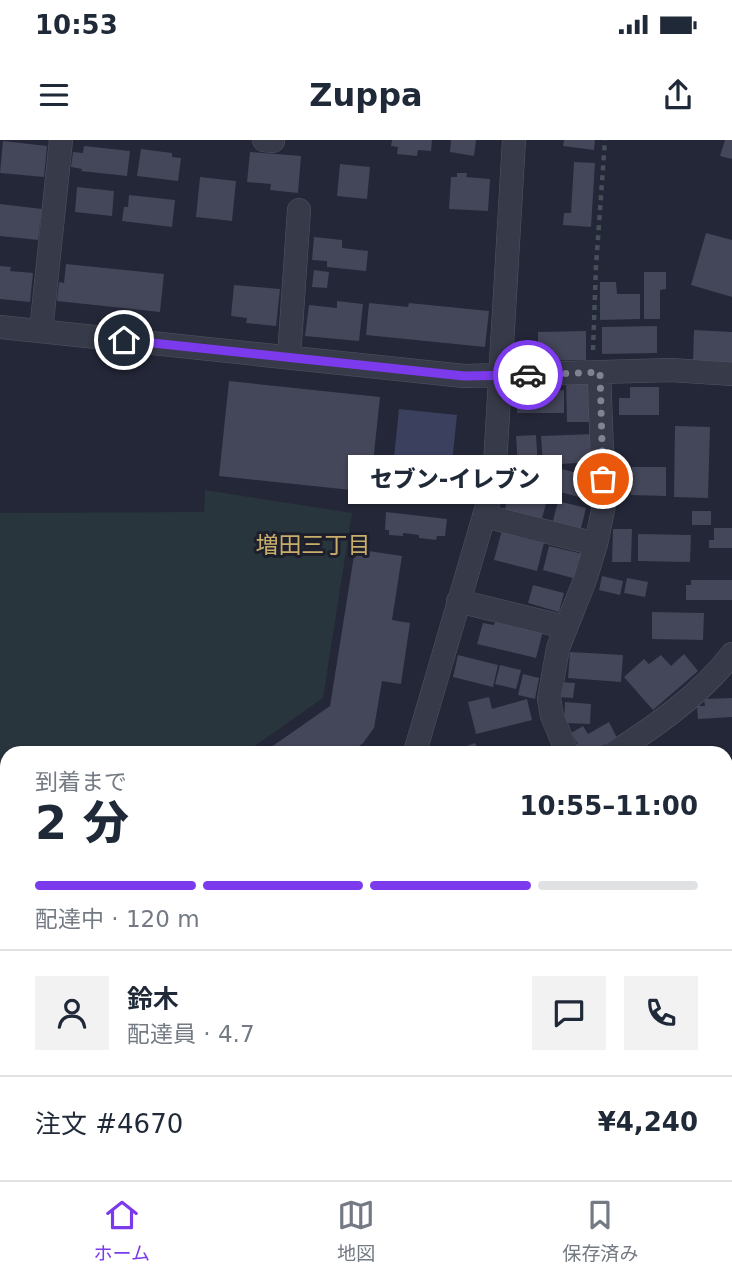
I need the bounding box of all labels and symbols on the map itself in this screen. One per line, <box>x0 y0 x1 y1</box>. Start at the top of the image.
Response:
pin <box>94 310 154 370</box>
courier <box>493 340 563 410</box>
pin <box>573 449 633 509</box>
callout: セブン-イレブン <box>348 454 561 504</box>
district label: 増田三丁目 <box>256 532 371 558</box>

